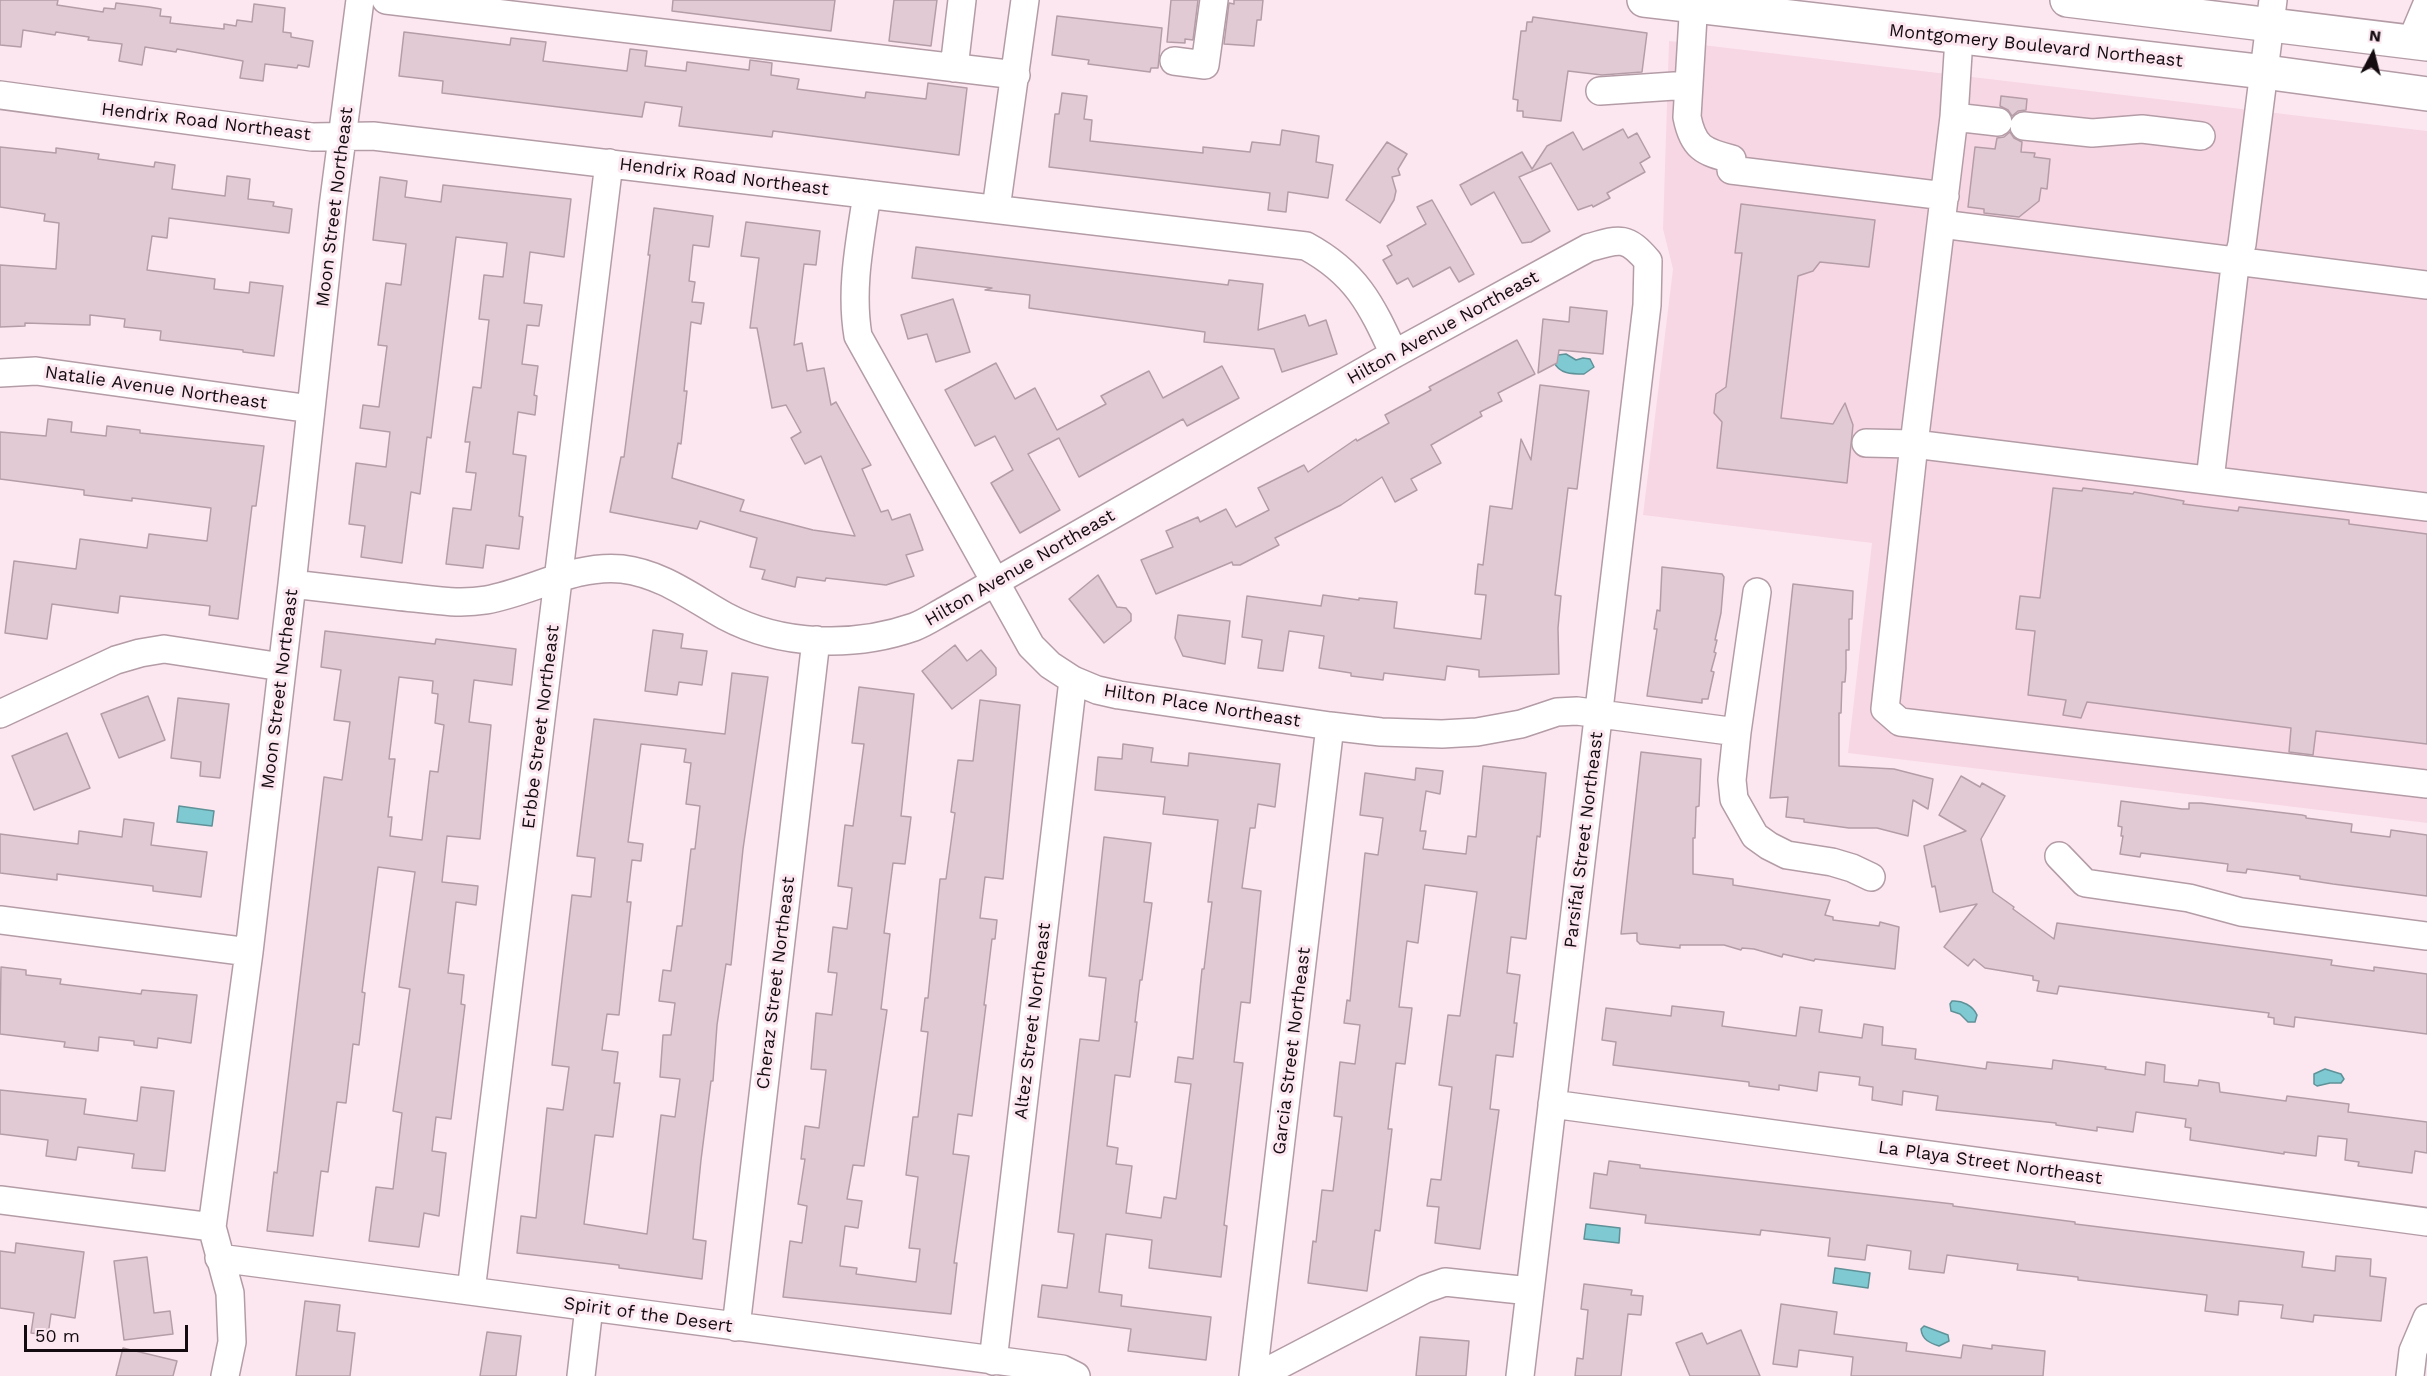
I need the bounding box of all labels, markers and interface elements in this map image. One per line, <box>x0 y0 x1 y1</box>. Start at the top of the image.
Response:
street label: Montgomery Boulevard Northeast <box>1888 20 2184 72</box>
north arrow <box>2343 24 2403 84</box>
text: N <box>2368 25 2382 46</box>
street label: Hendrix Road Northeast <box>100 98 312 146</box>
street label: Moon Street Northeast <box>312 106 358 308</box>
street label: Hendrix Road Northeast <box>618 153 830 201</box>
street label: Hilton Avenue Northeast <box>1344 266 1542 390</box>
street label: Natalie Avenue Northeast <box>43 362 269 414</box>
street label: Hilton Avenue Northeast <box>921 505 1119 631</box>
street label: Moon Street Northeast <box>257 588 303 790</box>
street label: Erbbe Street Northeast <box>518 624 564 830</box>
street label: Hilton Place Northeast <box>1102 680 1302 732</box>
street label: Parsifal Street Northeast <box>1560 730 1608 950</box>
street label: Cheraz Street Northeast <box>752 875 800 1091</box>
street label: Altez Street Northeast <box>1010 921 1056 1121</box>
street label: Garcia Street Northeast <box>1269 946 1315 1156</box>
street label: La Playa Street Northeast <box>1877 1137 2103 1189</box>
street label: Spirit of the Desert <box>562 1292 734 1338</box>
scale bar <box>27 1313 190 1351</box>
text: 50 m <box>35 1325 80 1346</box>

